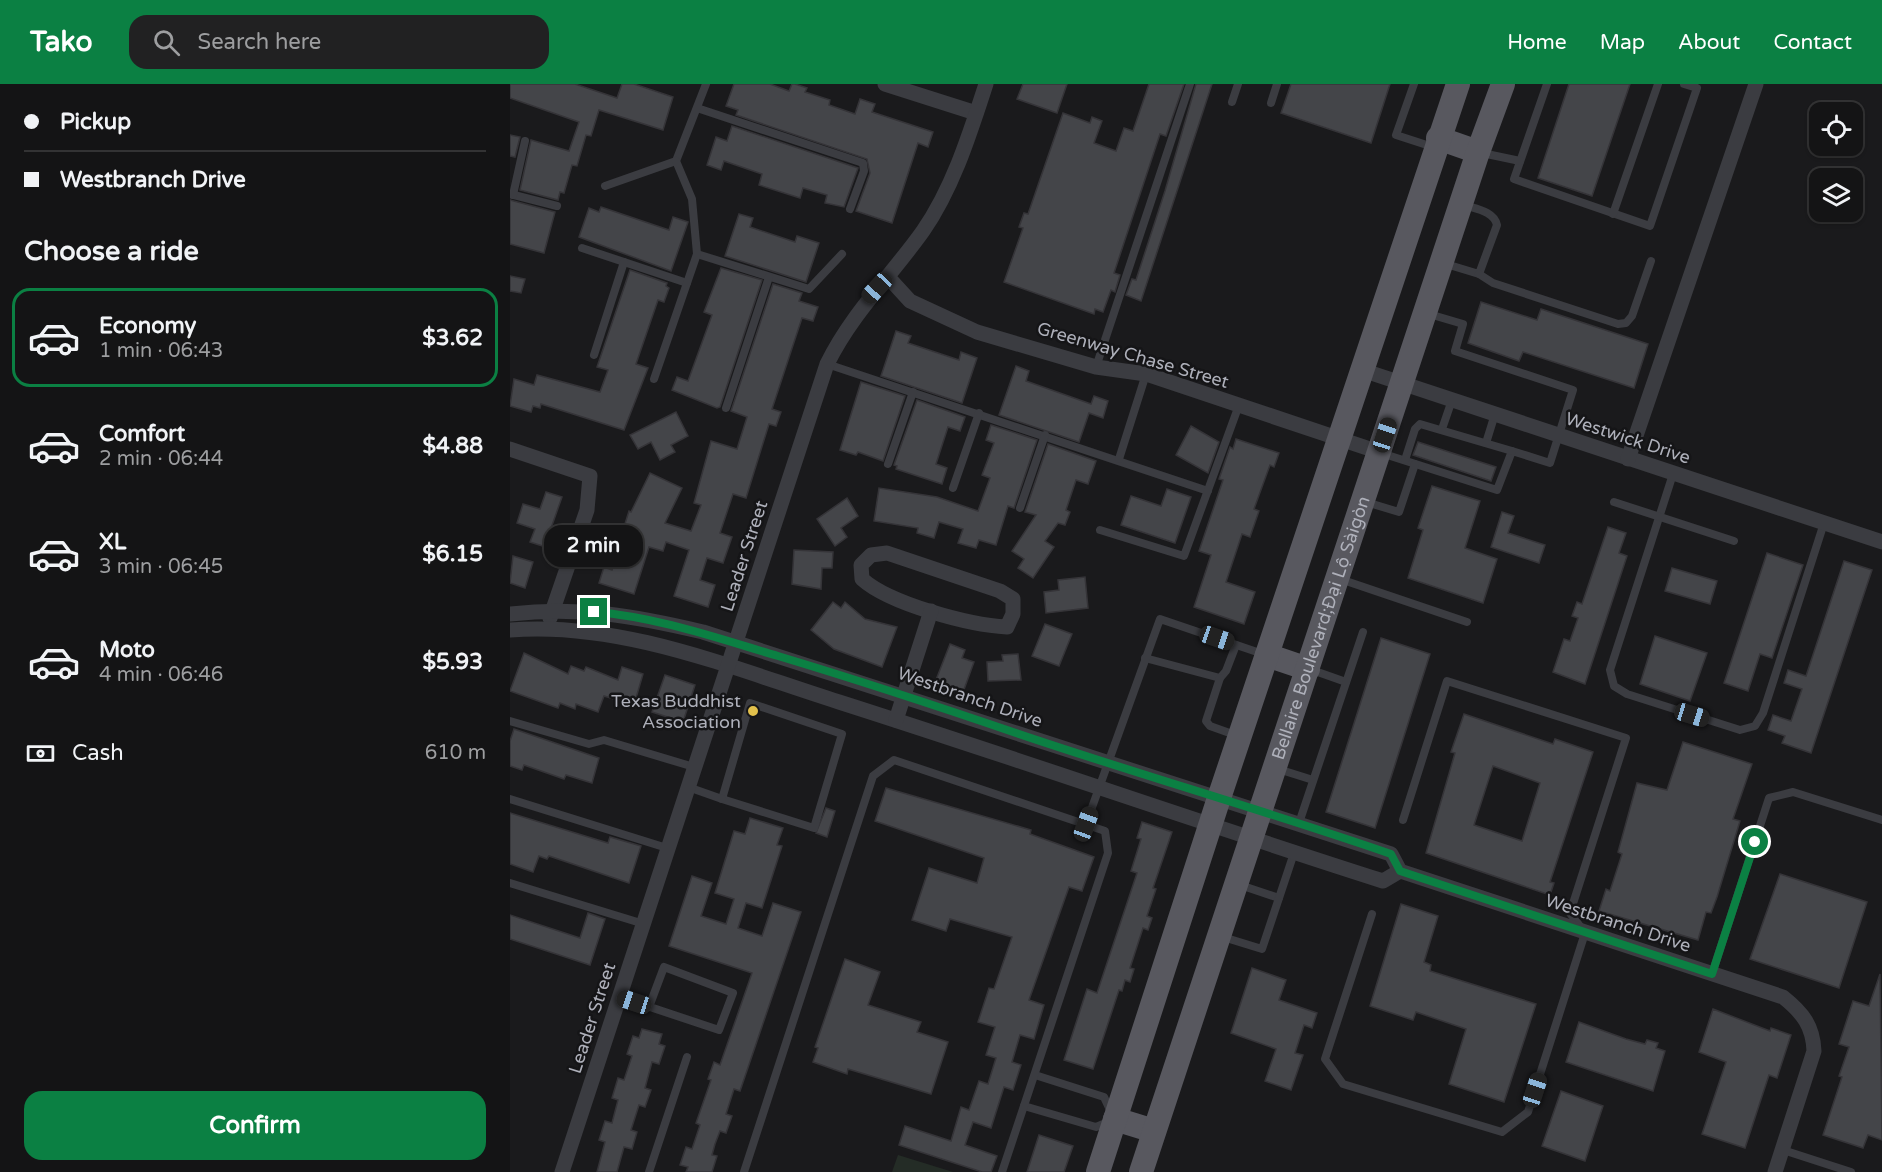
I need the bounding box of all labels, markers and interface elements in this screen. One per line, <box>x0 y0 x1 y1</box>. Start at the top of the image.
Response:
search box <box>129 15 549 69</box>
text: Tako <box>30 25 93 59</box>
icon: search <box>150 26 183 59</box>
text: Search here <box>198 29 321 55</box>
text: Home <box>1507 30 1567 55</box>
text: Map <box>1600 30 1645 55</box>
text: About <box>1678 30 1740 55</box>
text: Contact <box>1773 30 1852 55</box>
map controls <box>1809 102 1863 222</box>
button: locate <box>1809 102 1863 156</box>
text: Pickup <box>60 109 131 135</box>
text: Westbranch Drive <box>60 167 246 193</box>
button: layers <box>1809 168 1863 222</box>
text: Choose a ride <box>24 235 199 268</box>
car <box>858 269 896 307</box>
icon: car <box>27 311 81 365</box>
text: Economy <box>99 313 196 339</box>
street label: Greenway Chase Street <box>1035 317 1232 393</box>
text: $3.62 <box>422 325 483 351</box>
text: 1 min · 06:43 <box>99 339 223 363</box>
street label: Westwick Drive <box>1563 407 1693 469</box>
car <box>1371 415 1399 455</box>
icon: car <box>27 419 81 473</box>
text: Comfort <box>99 421 185 447</box>
text: $4.88 <box>422 433 483 459</box>
text: 2 min · 06:44 <box>99 447 223 471</box>
street label: Bellaire Boulevard;Đại Lộ Sàigòn <box>1267 493 1375 763</box>
street label: Leader Street <box>716 498 772 614</box>
callout: 2 min <box>544 525 644 567</box>
icon: car <box>27 527 81 581</box>
text: XL <box>99 529 126 555</box>
text: 2 min <box>567 534 620 558</box>
text: $6.15 <box>422 541 483 567</box>
text: 3 min · 06:45 <box>99 555 223 579</box>
route end <box>580 598 607 625</box>
car <box>1197 624 1237 652</box>
icon: car <box>27 635 81 689</box>
text: Moto <box>99 637 155 663</box>
text: $5.93 <box>422 649 483 675</box>
street label: Westbranch Drive <box>895 662 1045 732</box>
text: 4 min · 06:46 <box>99 663 223 687</box>
place label: Texas Buddhist Association <box>611 690 741 733</box>
car <box>1672 701 1712 729</box>
marker: Texas Buddhist Association <box>746 704 760 718</box>
icon: cash <box>24 737 57 770</box>
text: Cash <box>72 740 124 766</box>
text: 610 m <box>425 741 486 765</box>
car <box>1071 804 1101 844</box>
route start <box>1741 828 1768 855</box>
street label: Westbranch Drive <box>1542 889 1694 957</box>
street label: Leader Street <box>564 960 620 1076</box>
car <box>614 988 654 1016</box>
car <box>1521 1070 1549 1110</box>
button: Confirm <box>24 1091 486 1160</box>

